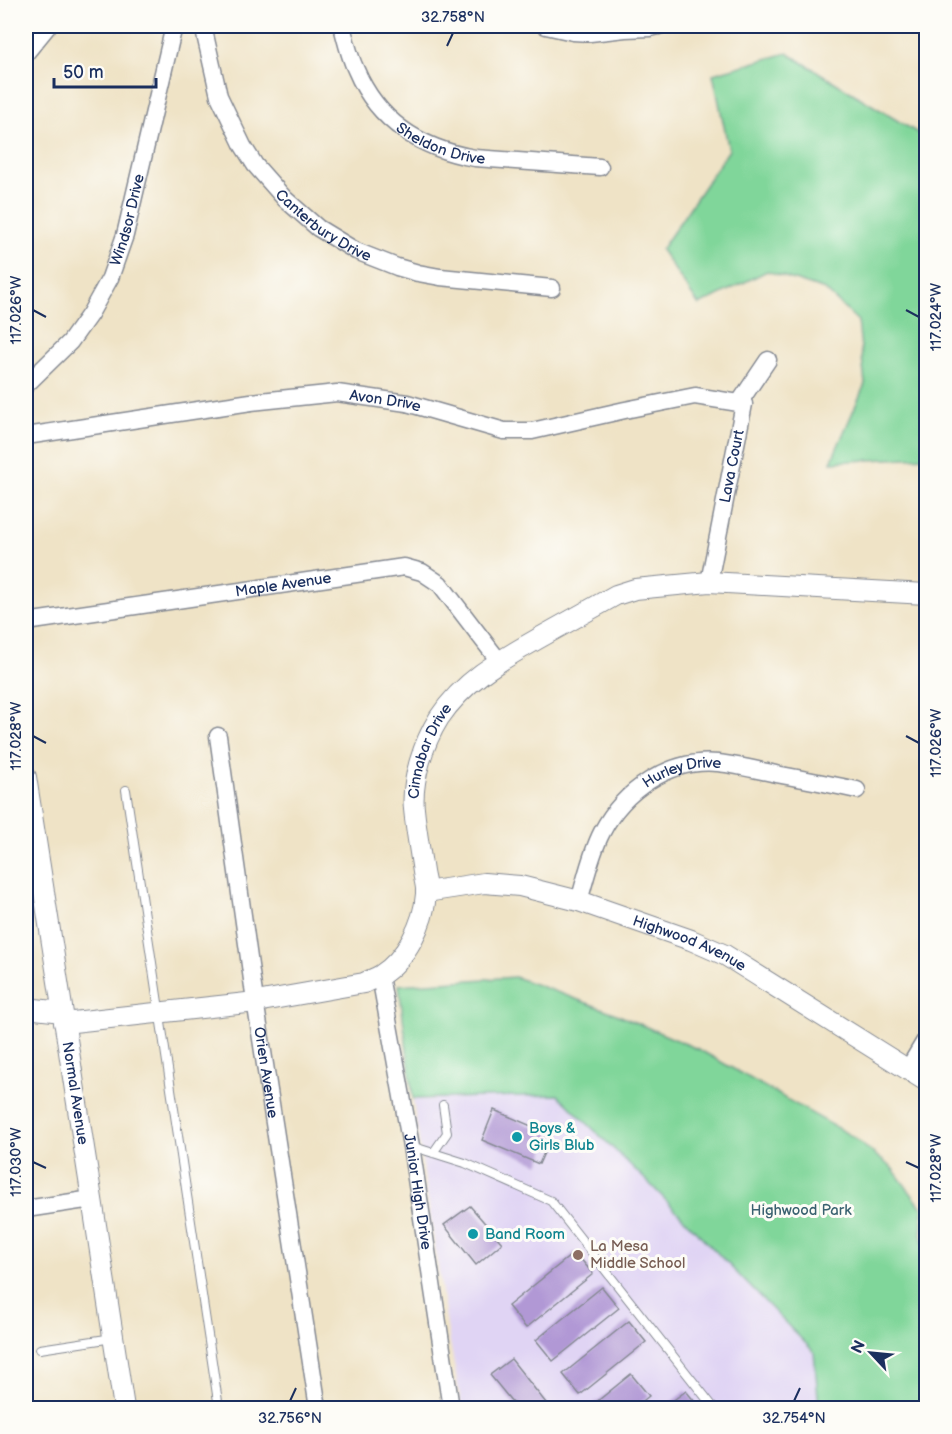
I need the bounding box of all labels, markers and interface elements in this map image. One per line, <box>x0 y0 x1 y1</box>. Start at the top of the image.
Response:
text: 32.758°N <box>421 8 485 27</box>
scale bar <box>54 51 156 89</box>
text: 50 m <box>63 62 104 83</box>
street label: Sheldon Drive <box>392 118 486 168</box>
street label: Windsor Drive <box>106 172 149 268</box>
street label: Canterbury Drive <box>271 185 374 266</box>
text: 117.026°W <box>7 275 26 345</box>
text: 117.024°W <box>927 282 946 351</box>
street label: Avon Drive <box>348 385 424 416</box>
street label: Lava Court <box>715 428 748 504</box>
street label: Maple Avenue <box>234 568 333 601</box>
street label: Cinnabar Drive <box>404 699 456 800</box>
text: 117.028°W <box>7 701 26 770</box>
text: 117.026°W <box>927 708 946 778</box>
street label: Hurley Drive <box>639 753 722 792</box>
street label: Highwood Avenue <box>630 911 750 975</box>
street label: Orien Avenue <box>250 1026 283 1120</box>
street label: Normal Avenue <box>58 1040 93 1146</box>
place label: Boys & Girls Blub <box>529 1119 595 1155</box>
text: 117.030°W <box>7 1127 26 1197</box>
marker: Boys & Girls Blub <box>510 1130 524 1144</box>
street label: Junior High Drive <box>399 1132 436 1251</box>
text: 117.028°W <box>927 1133 946 1202</box>
park label: Highwood Park <box>750 1201 852 1220</box>
place label: Band Room <box>485 1225 565 1244</box>
marker: Band Room <box>466 1227 480 1241</box>
place label: La Mesa Middle School <box>590 1237 685 1273</box>
marker: La Mesa Middle School <box>571 1248 585 1262</box>
north arrow <box>841 1323 901 1383</box>
text: N <box>848 1338 870 1357</box>
text: 32.756°N <box>258 1409 322 1428</box>
text: 32.754°N <box>762 1409 826 1428</box>

